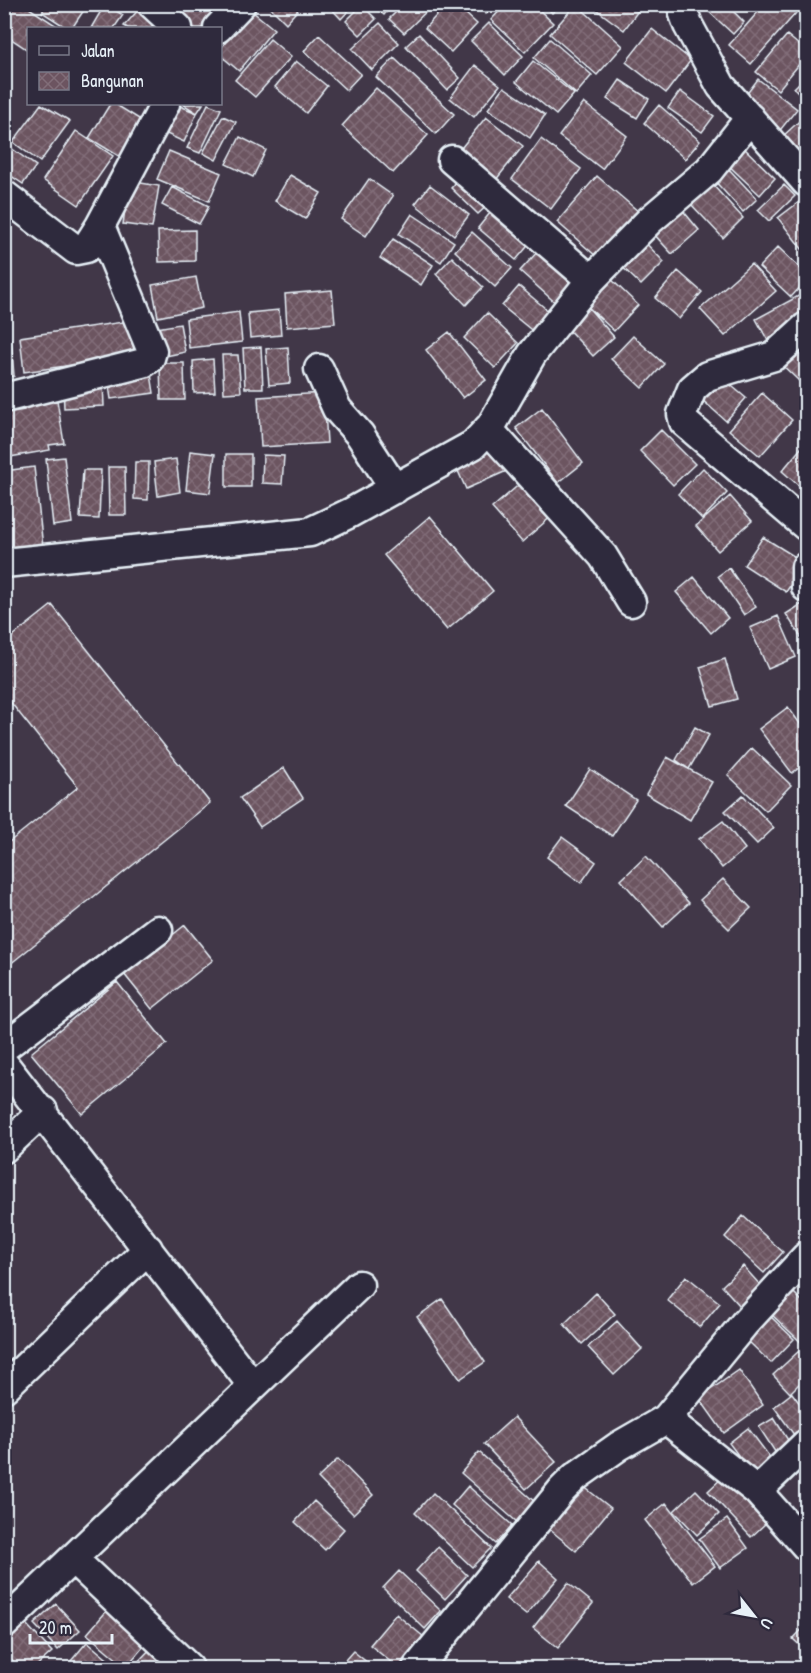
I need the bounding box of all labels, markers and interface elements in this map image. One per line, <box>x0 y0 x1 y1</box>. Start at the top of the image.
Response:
legend <box>27 27 222 105</box>
text: Jalan <box>81 38 115 63</box>
text: Bangunan <box>81 68 144 93</box>
north arrow <box>724 1586 784 1646</box>
scale bar <box>30 1607 112 1645</box>
text: U <box>755 1614 779 1633</box>
text: 20 m <box>39 1615 72 1640</box>

